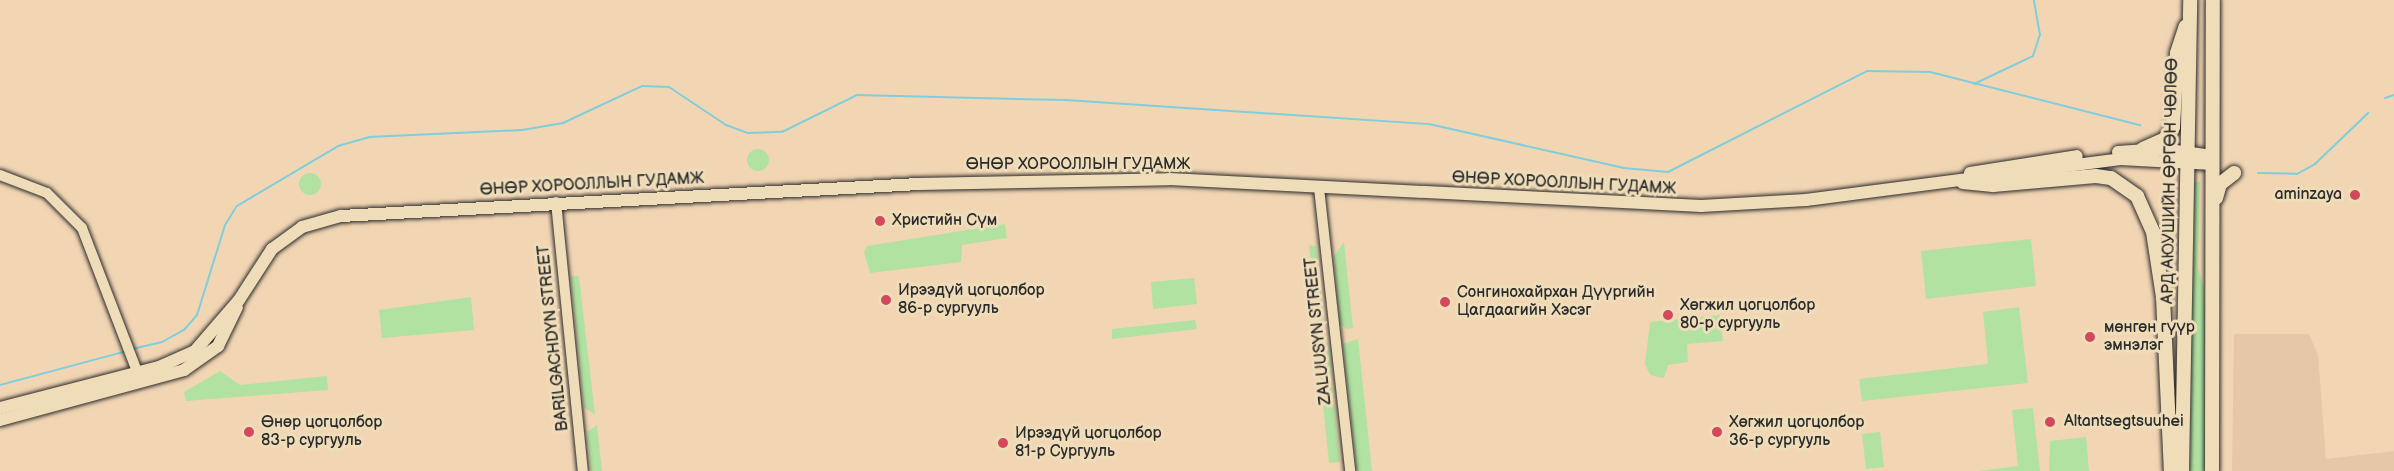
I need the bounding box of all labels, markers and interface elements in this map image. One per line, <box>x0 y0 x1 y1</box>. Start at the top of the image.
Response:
street label: АРД АЮУШИЙН ӨРГӨН ЧӨЛӨӨ <box>2159 58 2183 304</box>
street label: ӨНӨР ХОРООЛЛЫН ГУДАМЖ <box>966 155 1190 175</box>
street label: ӨНӨР ХОРООЛЛЫН ГУДАМЖ <box>1451 169 1677 199</box>
street label: ӨНӨР ХОРООЛЛЫН ГУДАМЖ <box>479 170 705 200</box>
place label: aminzaya <box>2275 185 2342 205</box>
marker: aminzaya <box>2346 186 2364 204</box>
place label: Христийн Сүм <box>892 211 997 231</box>
marker: Христийн Сүм <box>873 214 887 228</box>
street label: BARILGACHDYN STREET <box>535 244 573 432</box>
street label: ZALUUSYN STREET <box>1302 256 1336 406</box>
place label: Ирээдүй цогцолбор 86-р сургууль <box>898 281 1044 319</box>
place label: Сонгинохайрхан Дүүргийн Цагдаагийн Хэсэг <box>1457 283 1655 321</box>
marker: Ирээдүй цогцолбор 86-р сургууль <box>879 293 893 307</box>
marker: Сонгинохайрхан Дүүргийн Цагдаагийн Хэсэг <box>1438 295 1452 309</box>
place label: Хөгжил цогцолбор 80-р сургууль <box>1680 296 1815 334</box>
marker: Хөгжил цогцолбор 80-р сургууль <box>1661 308 1675 322</box>
place label: мөнгөн гүүр эмнэлэг <box>2104 318 2195 356</box>
marker: мөнгөн гүүр эмнэлэг <box>2081 328 2099 346</box>
place label: Altantsegtsuuhei <box>2064 412 2184 432</box>
place label: Өнөр цогцолбор 83-р сургууль <box>261 413 382 451</box>
place label: Хөгжил цогцолбор 36-р сургууль <box>1729 413 1864 451</box>
marker: Altantsegtsuuhei <box>2041 413 2059 431</box>
place label: Ирээдүй цогцолбор 81-р Сургууль <box>1015 424 1161 462</box>
marker: Өнөр цогцолбор 83-р сургууль <box>242 425 256 439</box>
marker: Хөгжил цогцолбор 36-р сургууль <box>1710 425 1724 439</box>
marker: Ирээдүй цогцолбор 81-р Сургууль <box>996 436 1010 450</box>

